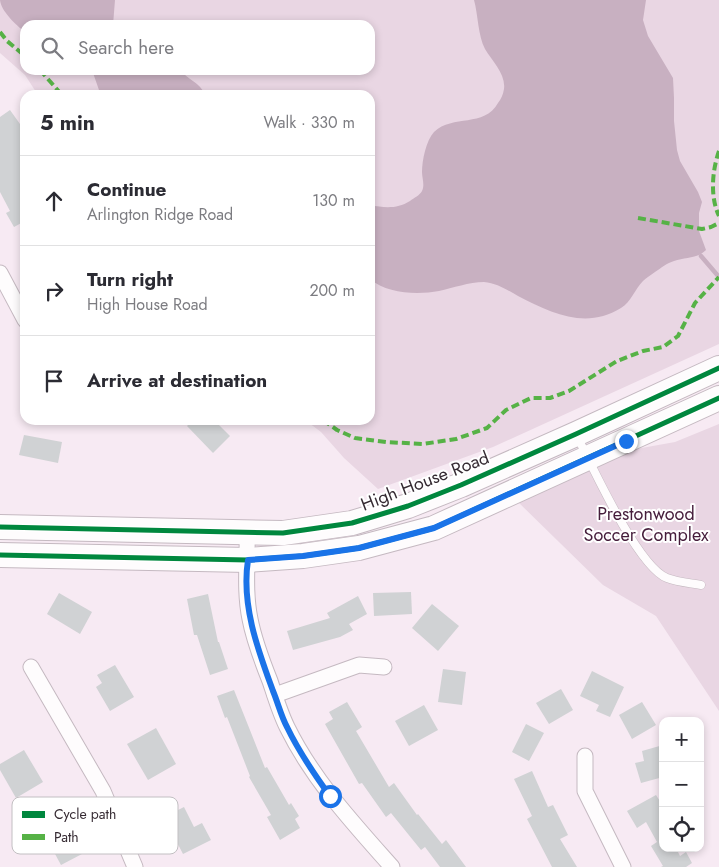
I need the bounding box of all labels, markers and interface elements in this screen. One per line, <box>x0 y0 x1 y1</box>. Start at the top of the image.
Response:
search box <box>20 20 375 75</box>
icon: search <box>38 34 66 62</box>
text: Search here <box>78 34 174 61</box>
text: 5 min <box>40 108 95 138</box>
text: Walk · 330 m <box>264 111 355 134</box>
text: Continue <box>87 176 166 203</box>
icon: ahead <box>40 187 68 215</box>
text: 130 m <box>312 189 355 212</box>
text: Arlington Ridge Road <box>87 203 233 226</box>
text: Turn right <box>87 266 173 293</box>
icon: right <box>40 277 68 305</box>
text: 200 m <box>309 279 355 302</box>
text: High House Road <box>87 293 208 316</box>
icon: arrive <box>40 367 68 395</box>
text: Arrive at destination <box>87 367 267 394</box>
route end <box>615 430 638 453</box>
street label: High House Road <box>357 445 493 517</box>
park label: Prestonwood Soccer Complex <box>584 501 709 548</box>
map controls <box>659 717 704 852</box>
button: + <box>659 717 704 762</box>
button: − <box>659 762 704 807</box>
route start <box>319 785 342 808</box>
legend <box>12 797 178 854</box>
text: Cycle path <box>54 804 116 824</box>
button: locate <box>659 807 704 852</box>
text: Path <box>54 827 79 847</box>

